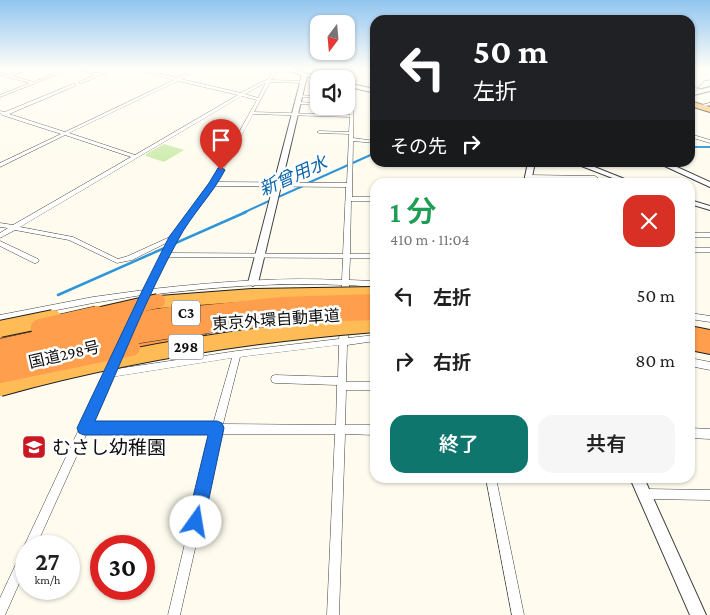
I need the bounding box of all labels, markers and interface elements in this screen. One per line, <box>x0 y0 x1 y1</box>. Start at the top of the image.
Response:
north arrow <box>310 15 355 60</box>
map controls <box>310 15 355 115</box>
text: 50 m <box>473 32 548 71</box>
icon: left <box>390 35 455 100</box>
button: sound <box>310 70 355 115</box>
text: 左折 <box>473 79 517 104</box>
pin <box>200 119 242 170</box>
icon: arrive <box>207 126 235 154</box>
icon: right <box>457 130 485 158</box>
text: その先 <box>390 136 447 157</box>
water label: 新曾用水 <box>256 151 332 200</box>
text: 1 分 <box>390 195 436 228</box>
button: close <box>623 195 675 247</box>
text: 410 m · 11:04 <box>390 231 470 248</box>
icon: left <box>390 282 418 310</box>
text: 50 m <box>636 285 675 306</box>
text: 左折 <box>433 287 471 308</box>
road number: C3 <box>172 300 200 326</box>
street label: 東京外環自動車道 <box>212 307 340 332</box>
road number: 298 <box>168 334 204 360</box>
street label: 国道298号 <box>27 338 101 371</box>
icon: right <box>390 347 418 375</box>
text: 80 m <box>635 350 675 371</box>
text: 右折 <box>433 352 471 373</box>
button: 終了 <box>390 415 528 473</box>
button: 共有 <box>538 415 675 473</box>
school or university icon: むさし幼稚園 <box>21 434 47 460</box>
place label: むさし幼稚園 <box>52 437 166 458</box>
position arrow <box>169 495 221 547</box>
speed limit sign: 30 <box>90 535 155 600</box>
text: 27 <box>35 548 60 575</box>
text: km/h <box>35 573 60 587</box>

